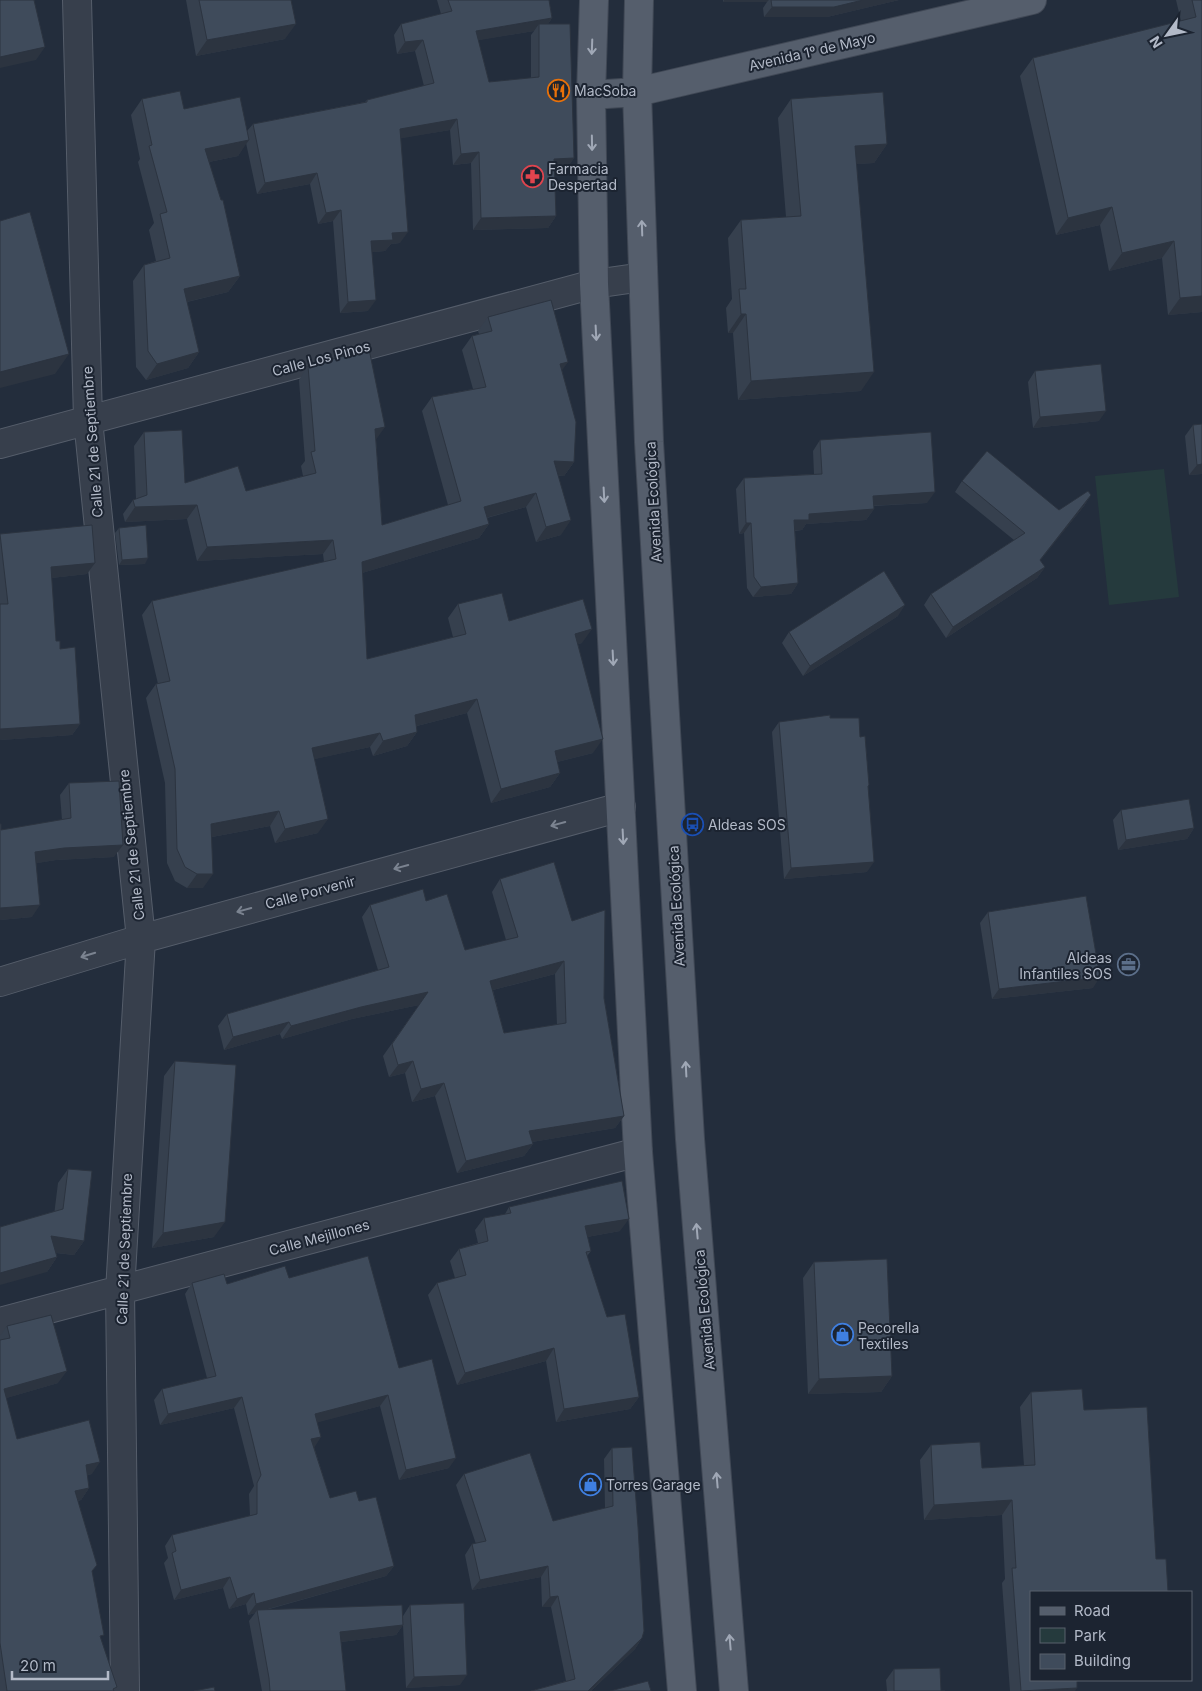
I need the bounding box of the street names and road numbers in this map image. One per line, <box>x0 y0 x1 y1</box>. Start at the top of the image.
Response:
street label: Avenida 1º de Mayo <box>747 28 877 74</box>
street label: Calle Los Pinos <box>270 337 372 379</box>
street label: Calle 21 de Septiembre <box>78 366 106 518</box>
street label: Avenida Ecológica <box>641 441 665 563</box>
street label: Calle 21 de Septiembre <box>115 769 147 921</box>
street label: Avenida Ecológica <box>664 845 688 967</box>
street label: Calle Porvenir <box>263 872 357 912</box>
street label: Calle 21 de Septiembre <box>113 1173 135 1325</box>
street label: Calle Mejillones <box>267 1215 371 1259</box>
street label: Avenida Ecológica <box>690 1249 718 1371</box>

